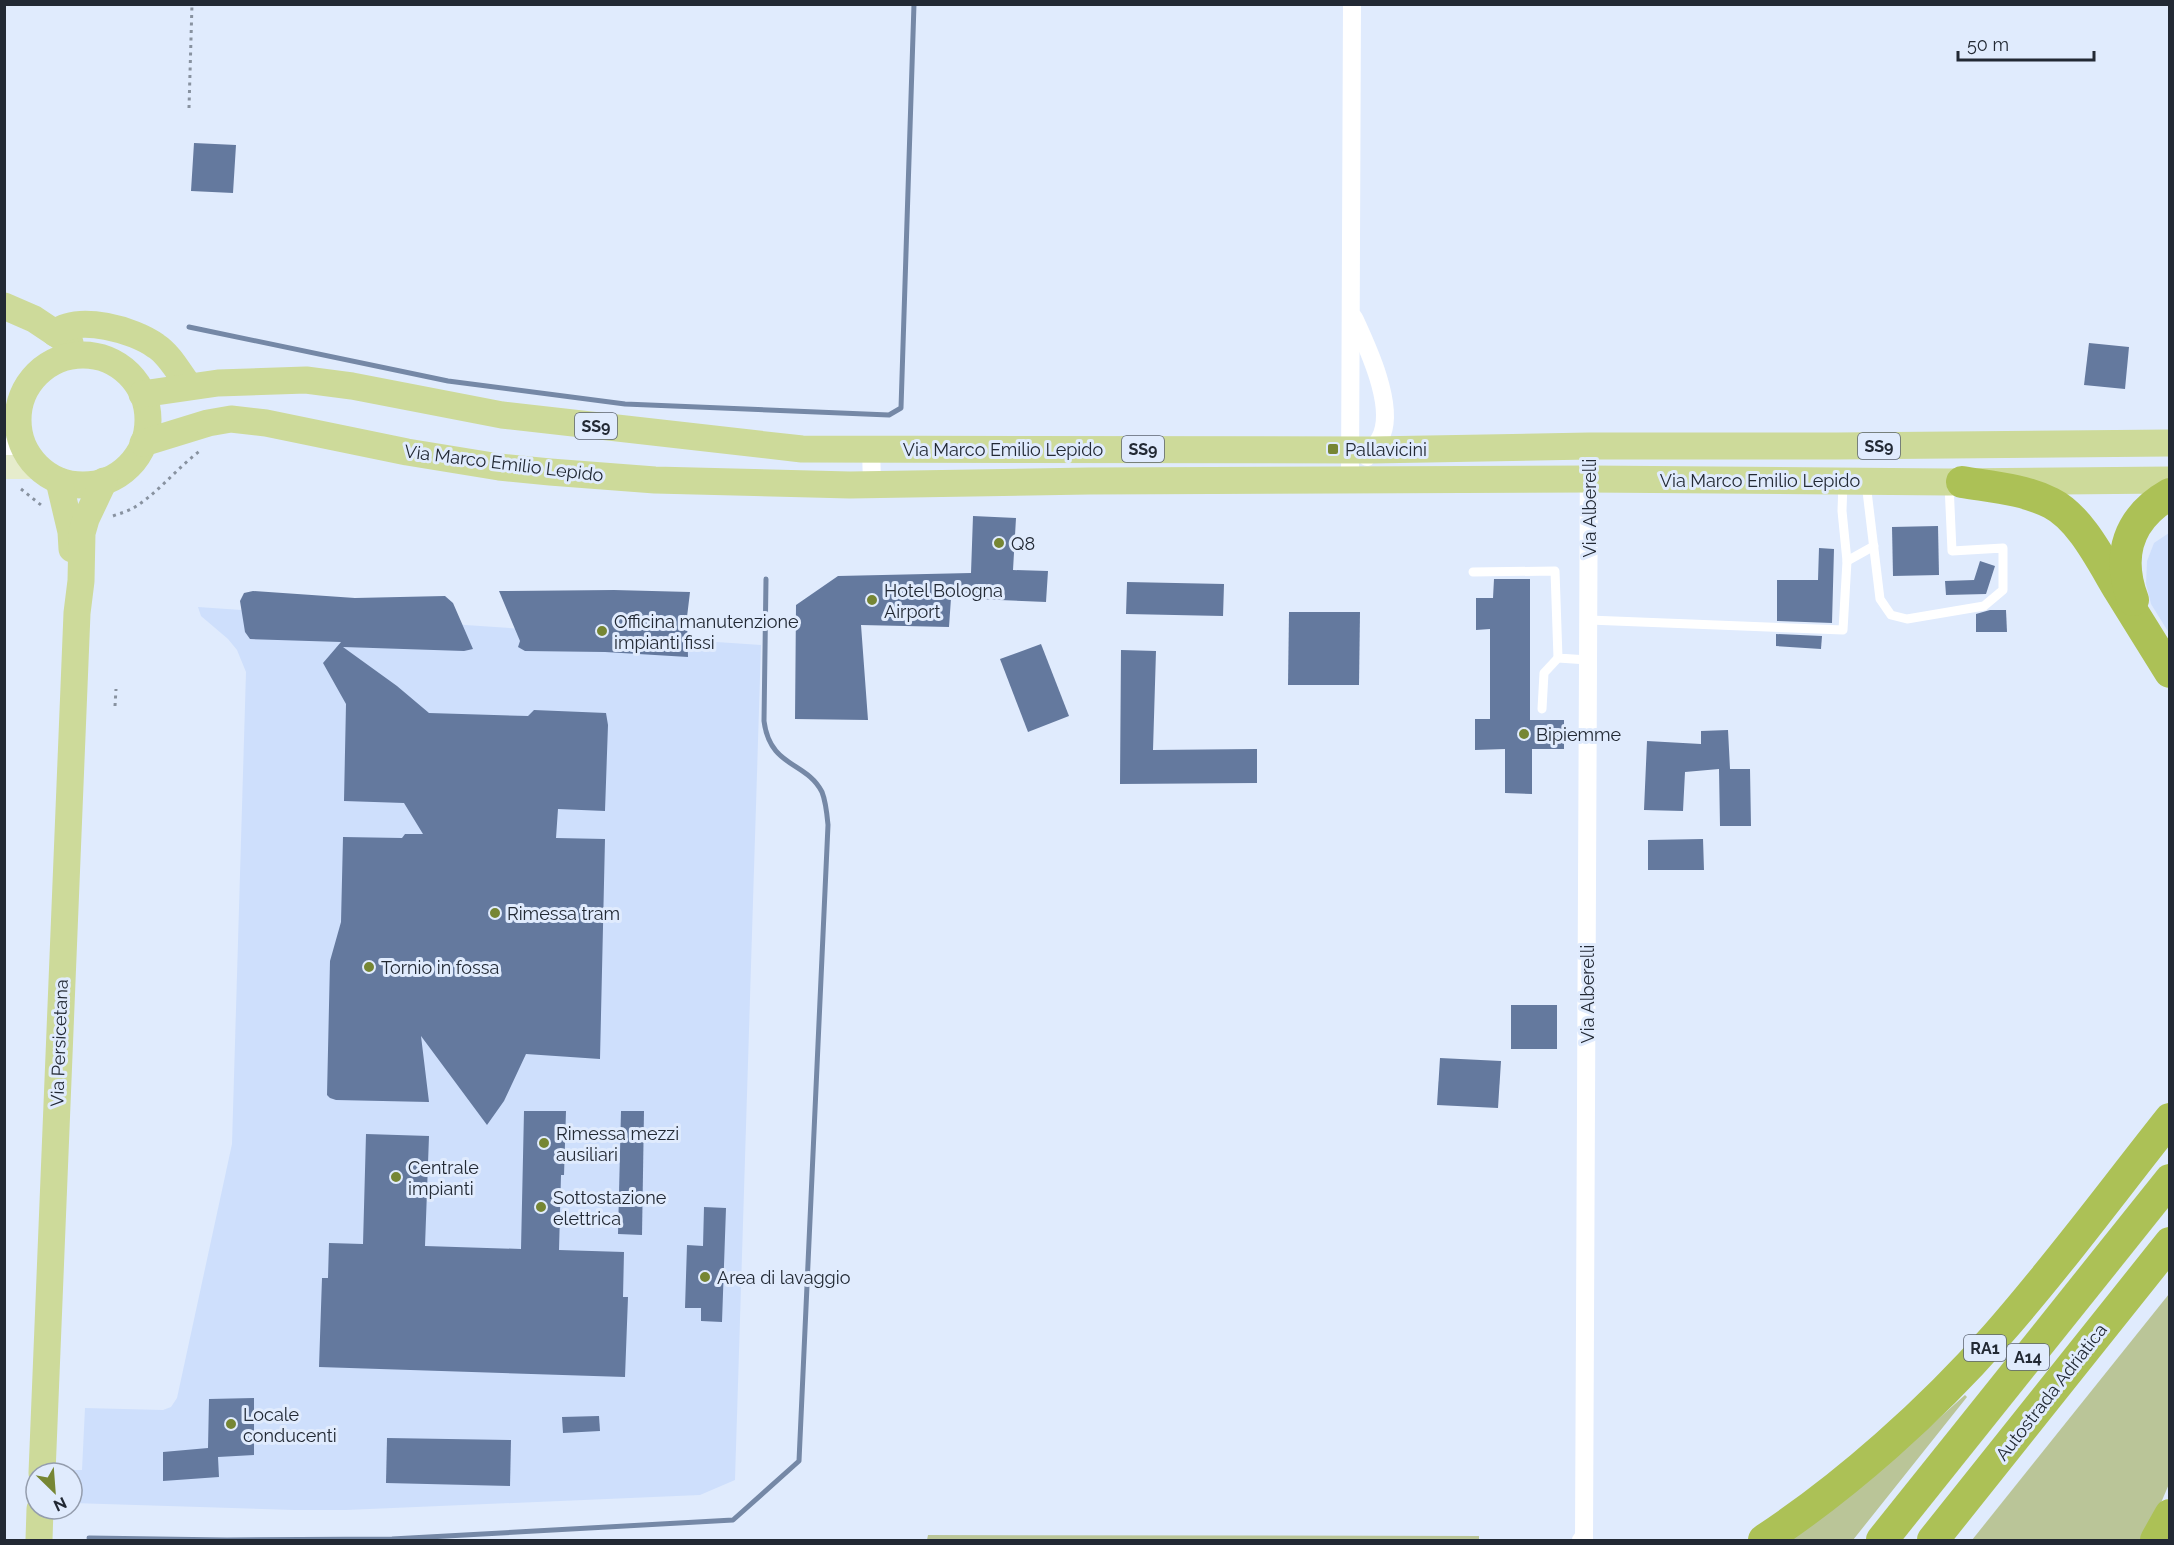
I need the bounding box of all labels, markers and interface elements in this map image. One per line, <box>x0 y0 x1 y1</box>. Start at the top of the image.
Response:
scale bar <box>1958 24 2094 62</box>
text: 50 m <box>1967 34 2009 55</box>
road number: SS9 <box>575 413 617 439</box>
road number: SS9 <box>1858 433 1900 459</box>
road number: SS9 <box>1122 436 1164 462</box>
street label: Via Marco Emilio Lepido <box>903 439 1103 460</box>
place label: Pallavicini <box>1345 439 1427 460</box>
street label: Via Marco Emilio Lepido <box>403 440 605 486</box>
marker: Pallavicini <box>1326 442 1340 456</box>
street label: Via Alberelli <box>1579 458 1600 558</box>
street label: Via Marco Emilio Lepido <box>1660 470 1860 491</box>
place label: Q8 <box>1011 533 1035 554</box>
marker: Q8 <box>992 536 1006 550</box>
place label: Hotel Bologna Airport <box>884 580 1003 622</box>
marker: Hotel Bologna Airport <box>865 593 879 607</box>
place label: Officina manutenzione impianti fissi <box>614 611 799 653</box>
marker: Officina manutenzione impianti fissi <box>595 624 609 638</box>
place label: Bipiemme <box>1536 724 1622 745</box>
marker: Bipiemme <box>1517 727 1531 741</box>
place label: Rimessa tram <box>507 903 620 924</box>
marker: Rimessa tram <box>488 906 502 920</box>
street label: Via Alberelli <box>1577 944 1598 1044</box>
place label: Tornio in fossa <box>381 957 499 978</box>
marker: Tornio in fossa <box>362 960 376 974</box>
street label: Via Persicetana <box>46 979 72 1107</box>
place label: Rimessa mezzi ausiliari <box>556 1123 679 1165</box>
marker: Rimessa mezzi ausiliari <box>537 1136 551 1150</box>
place label: Centrale impianti <box>408 1157 479 1199</box>
marker: Centrale impianti <box>389 1170 403 1184</box>
place label: Sottostazione elettrica <box>553 1187 667 1229</box>
marker: Sottostazione elettrica <box>534 1200 548 1214</box>
place label: Area di lavaggio <box>717 1267 851 1288</box>
marker: Area di lavaggio <box>698 1270 712 1284</box>
street label: Autostrada Adriatica <box>1991 1319 2111 1465</box>
road number: RA1 <box>1964 1335 2006 1361</box>
road number: A14 <box>2007 1344 2049 1370</box>
place label: Locale conducenti <box>243 1404 337 1446</box>
marker: Locale conducenti <box>224 1417 238 1431</box>
north arrow <box>24 1461 84 1521</box>
text: N <box>51 1493 70 1515</box>

